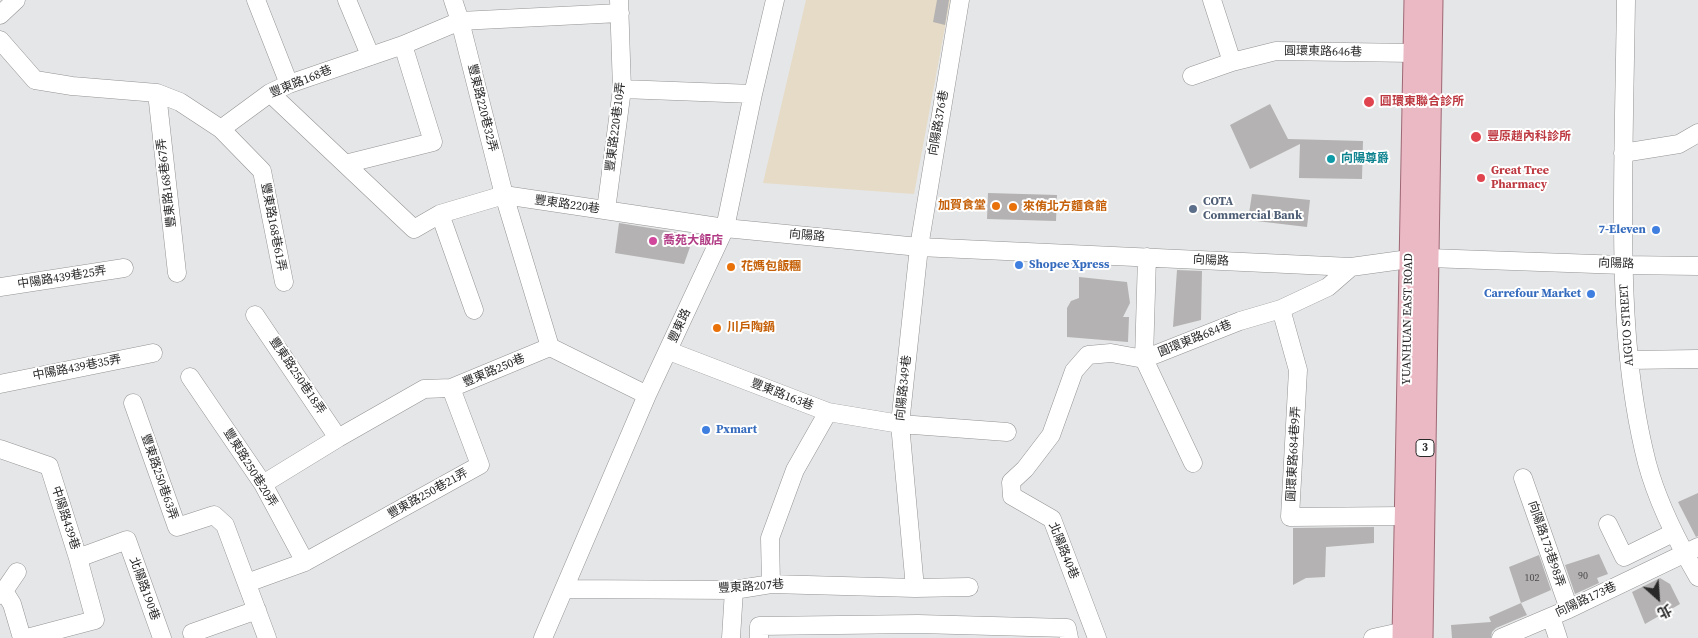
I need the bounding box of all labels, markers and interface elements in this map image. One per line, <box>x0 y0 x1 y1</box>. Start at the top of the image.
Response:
street label: 圓環東路646巷 <box>1284 44 1362 60</box>
street label: 豐東路168巷 <box>268 63 334 101</box>
street label: 豐東路220巷32弄 <box>464 63 500 153</box>
street label: 豐東路220巷10弄 <box>603 81 629 173</box>
street label: 向陽路376巷 <box>926 89 952 157</box>
marker: 圓環東聯合診所 <box>1362 95 1376 109</box>
place label: 圓環東聯合診所 <box>1380 95 1464 109</box>
marker: 豐原趙內科診所 <box>1469 130 1483 144</box>
place label: 豐原趙內科診所 <box>1487 130 1571 144</box>
street label: 豐東路168巷67弄 <box>154 137 180 229</box>
place label: 向陽尊爵 <box>1341 152 1389 166</box>
marker: 向陽尊爵 <box>1325 153 1337 165</box>
place label: Great Tree Pharmacy <box>1491 164 1549 192</box>
marker: Great Tree Pharmacy <box>1475 172 1487 184</box>
street label: 豐東路168巷61弄 <box>257 181 289 273</box>
street label: 豐東路220巷 <box>533 193 601 217</box>
place label: COTA Commercial Bank <box>1203 195 1302 223</box>
place label: 加賀食堂 <box>938 199 986 213</box>
marker: 加賀食堂 <box>990 200 1002 212</box>
place label: 來侑北方麵食館 <box>1023 200 1107 214</box>
marker: 來侑北方麵食館 <box>1007 201 1019 213</box>
marker: COTA Commercial Bank <box>1187 203 1199 215</box>
place label: 7-Eleven <box>1599 223 1646 237</box>
marker: 7-Eleven <box>1650 224 1662 236</box>
street label: 向陽路 <box>788 227 826 245</box>
place label: 喬苑大飯店 <box>663 234 723 248</box>
marker: 喬苑大飯店 <box>647 235 659 247</box>
street label: 向陽路 <box>1193 253 1229 269</box>
street label: YUANHUAN EAST ROAD <box>1400 253 1416 385</box>
street label: 向陽路 <box>1598 256 1634 272</box>
place label: Shopee Xpress <box>1029 258 1109 272</box>
marker: Shopee Xpress <box>1013 259 1025 271</box>
place label: 花媽包飯糰 <box>741 260 801 274</box>
marker: 花媽包飯糰 <box>725 261 737 273</box>
street label: 中陽路439巷25弄 <box>16 264 108 292</box>
street label: AIGUO STREET <box>1617 283 1637 367</box>
place label: Carrefour Market <box>1484 287 1581 301</box>
marker: Carrefour Market <box>1585 288 1597 300</box>
street label: 豐東路 <box>666 307 694 345</box>
street label: 圓環東路684巷 <box>1156 318 1234 360</box>
place label: 川戶陶鍋 <box>727 321 775 335</box>
marker: 川戶陶鍋 <box>711 322 723 334</box>
street label: 豐東路250巷18弄 <box>266 335 328 417</box>
street label: 豐東路250巷 <box>461 351 527 391</box>
street label: 中陽路439巷35弄 <box>31 352 123 384</box>
street label: 向陽路349巷 <box>893 354 915 422</box>
street label: 豐東路163巷 <box>749 376 815 414</box>
street label: 圓環東路684巷9弄 <box>1284 406 1304 502</box>
place label: Pxmart <box>716 423 757 437</box>
marker: Pxmart <box>700 424 712 436</box>
street label: 豐東路250巷20弄 <box>220 426 280 510</box>
street label: 豐東路250巷63弄 <box>138 432 180 522</box>
road number: 3 <box>1416 439 1434 456</box>
street label: 豐東路250巷21弄 <box>385 466 471 522</box>
street label: 中陽路439巷 <box>48 484 82 552</box>
street label: 向陽路173巷98弄 <box>1525 499 1567 589</box>
street label: 北陽路40巷 <box>1045 520 1081 582</box>
street label: 北陽路190巷 <box>126 556 162 622</box>
house number: 90 <box>1578 570 1588 582</box>
house number: 102 <box>1525 572 1539 584</box>
north arrow <box>1633 573 1683 623</box>
street label: 豐東路207巷 <box>718 578 784 596</box>
street label: 向陽路173巷 <box>1553 580 1619 620</box>
text: 北 <box>1654 599 1675 624</box>

